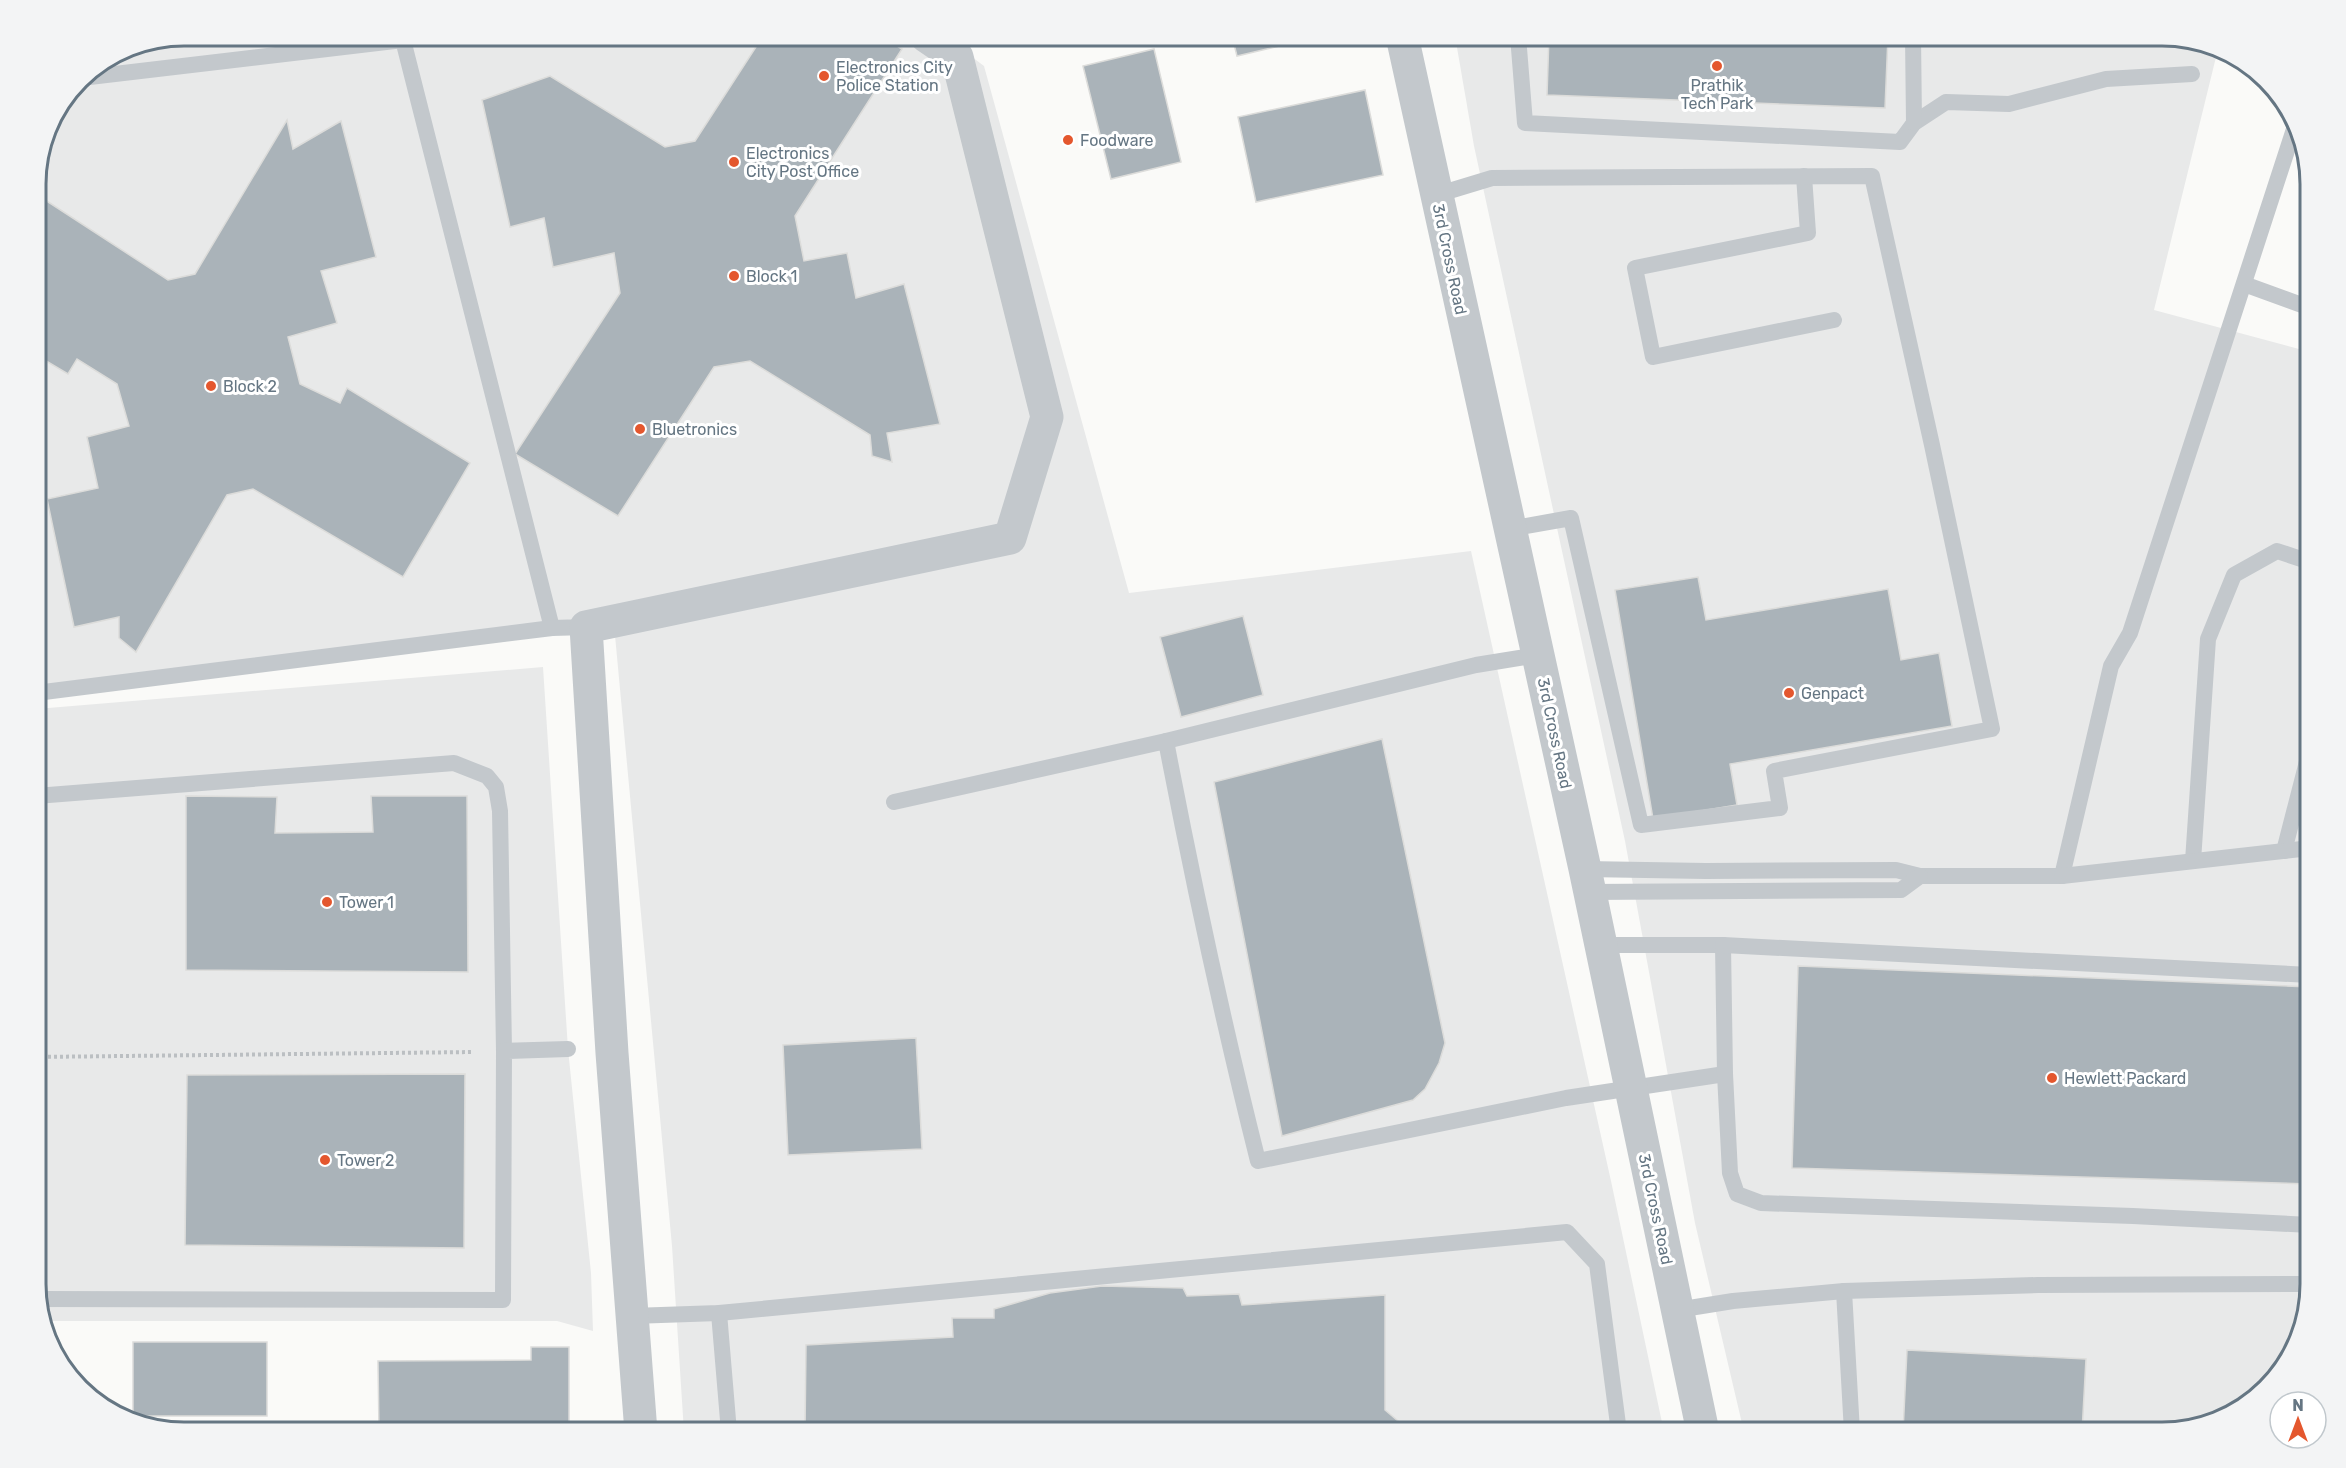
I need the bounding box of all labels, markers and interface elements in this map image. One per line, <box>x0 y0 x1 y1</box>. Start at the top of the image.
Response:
place label: Electronics City Police Station <box>836 58 953 95</box>
marker: Prathik Tech Park <box>1710 59 1724 73</box>
marker: Electronics City Police Station <box>817 69 831 83</box>
place label: Prathik Tech Park <box>1681 76 1754 113</box>
place label: Foodware <box>1080 131 1153 150</box>
marker: Foodware <box>1061 133 1075 147</box>
place label: Electronics City Post Office <box>746 144 859 181</box>
marker: Electronics City Post Office <box>727 155 741 169</box>
street label: 3rd Cross Road <box>1428 202 1471 316</box>
place label: Block 1 <box>746 267 797 286</box>
marker: Block 1 <box>727 269 741 283</box>
place label: Block 2 <box>223 377 277 396</box>
marker: Block 2 <box>204 379 218 393</box>
place label: Bluetronics <box>652 420 737 439</box>
marker: Bluetronics <box>633 422 647 436</box>
street label: 3rd Cross Road <box>1533 676 1576 790</box>
place label: Genpact <box>1801 684 1864 703</box>
marker: Genpact <box>1782 686 1796 700</box>
place label: Tower 1 <box>339 893 394 912</box>
marker: Tower 1 <box>320 895 334 909</box>
place label: Hewlett Packard <box>2064 1069 2186 1088</box>
marker: Hewlett Packard <box>2045 1071 2059 1085</box>
place label: Tower 2 <box>337 1151 394 1170</box>
street label: 3rd Cross Road <box>1634 1152 1677 1266</box>
marker: Tower 2 <box>318 1153 332 1167</box>
north arrow <box>2268 1390 2328 1450</box>
text: N <box>2292 1396 2304 1415</box>

